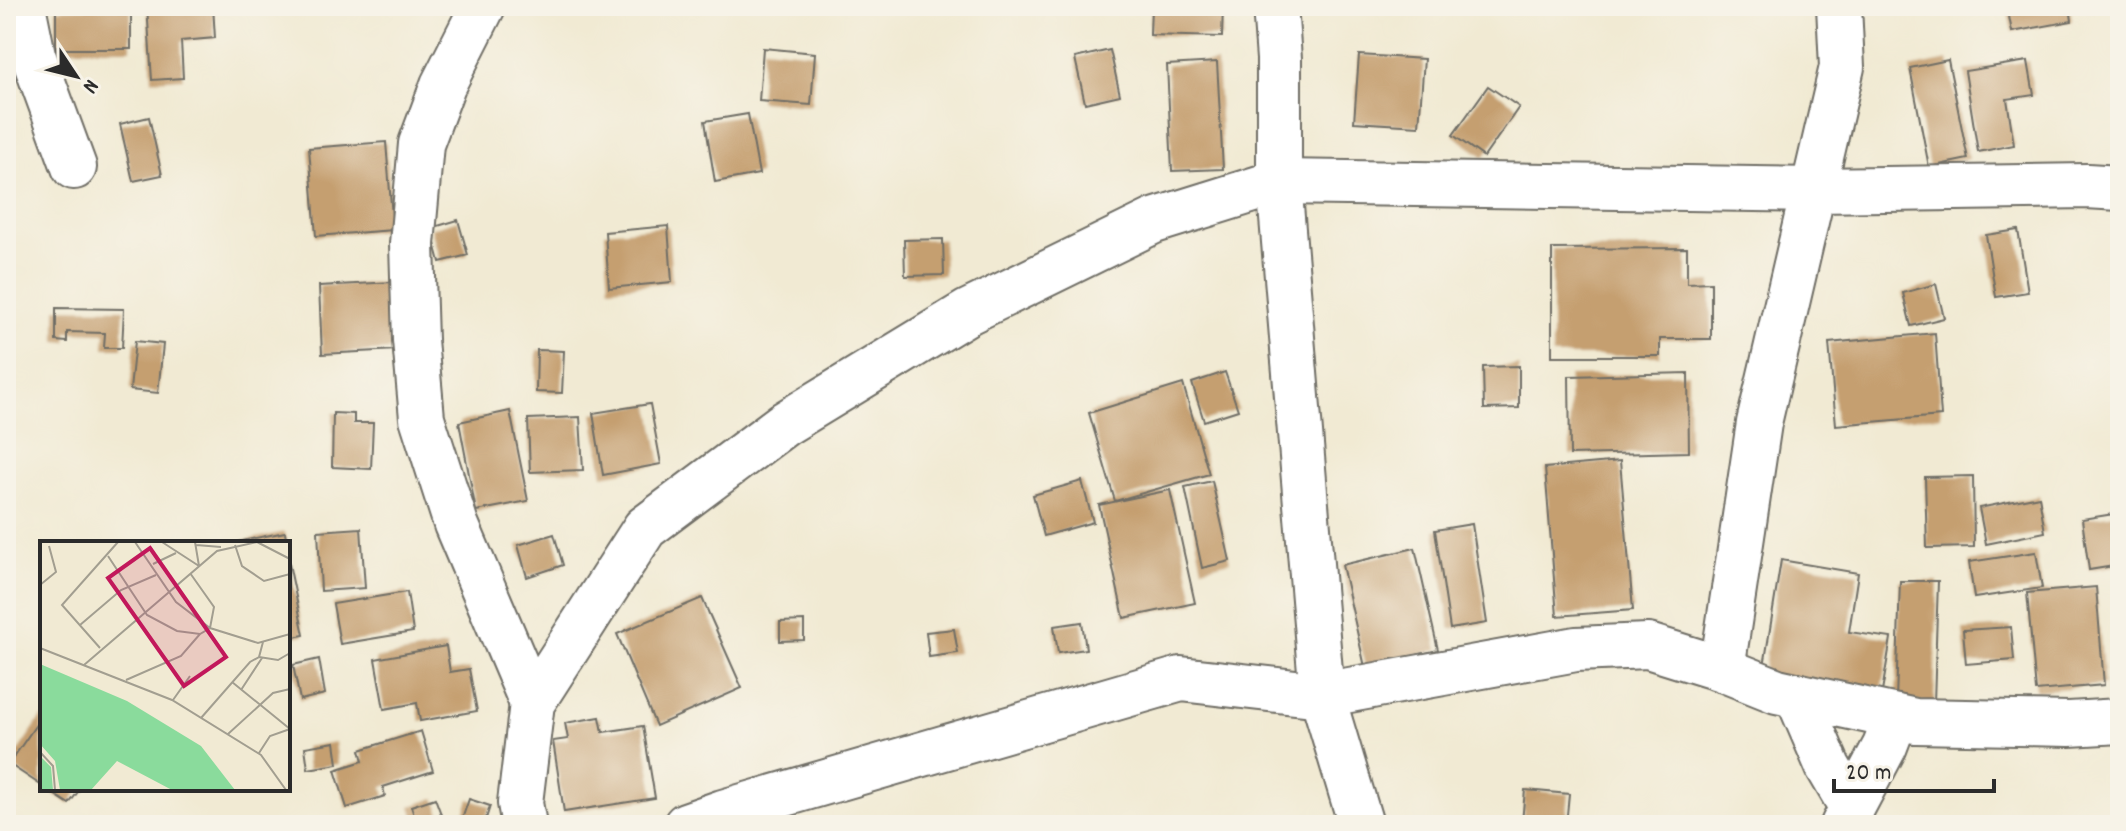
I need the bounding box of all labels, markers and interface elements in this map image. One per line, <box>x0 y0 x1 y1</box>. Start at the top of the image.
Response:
north arrow <box>36 36 116 116</box>
text: N <box>74 72 105 99</box>
inset map <box>40 541 290 791</box>
scale bar <box>1834 743 1994 793</box>
text: 20 m <box>1846 757 1892 791</box>

